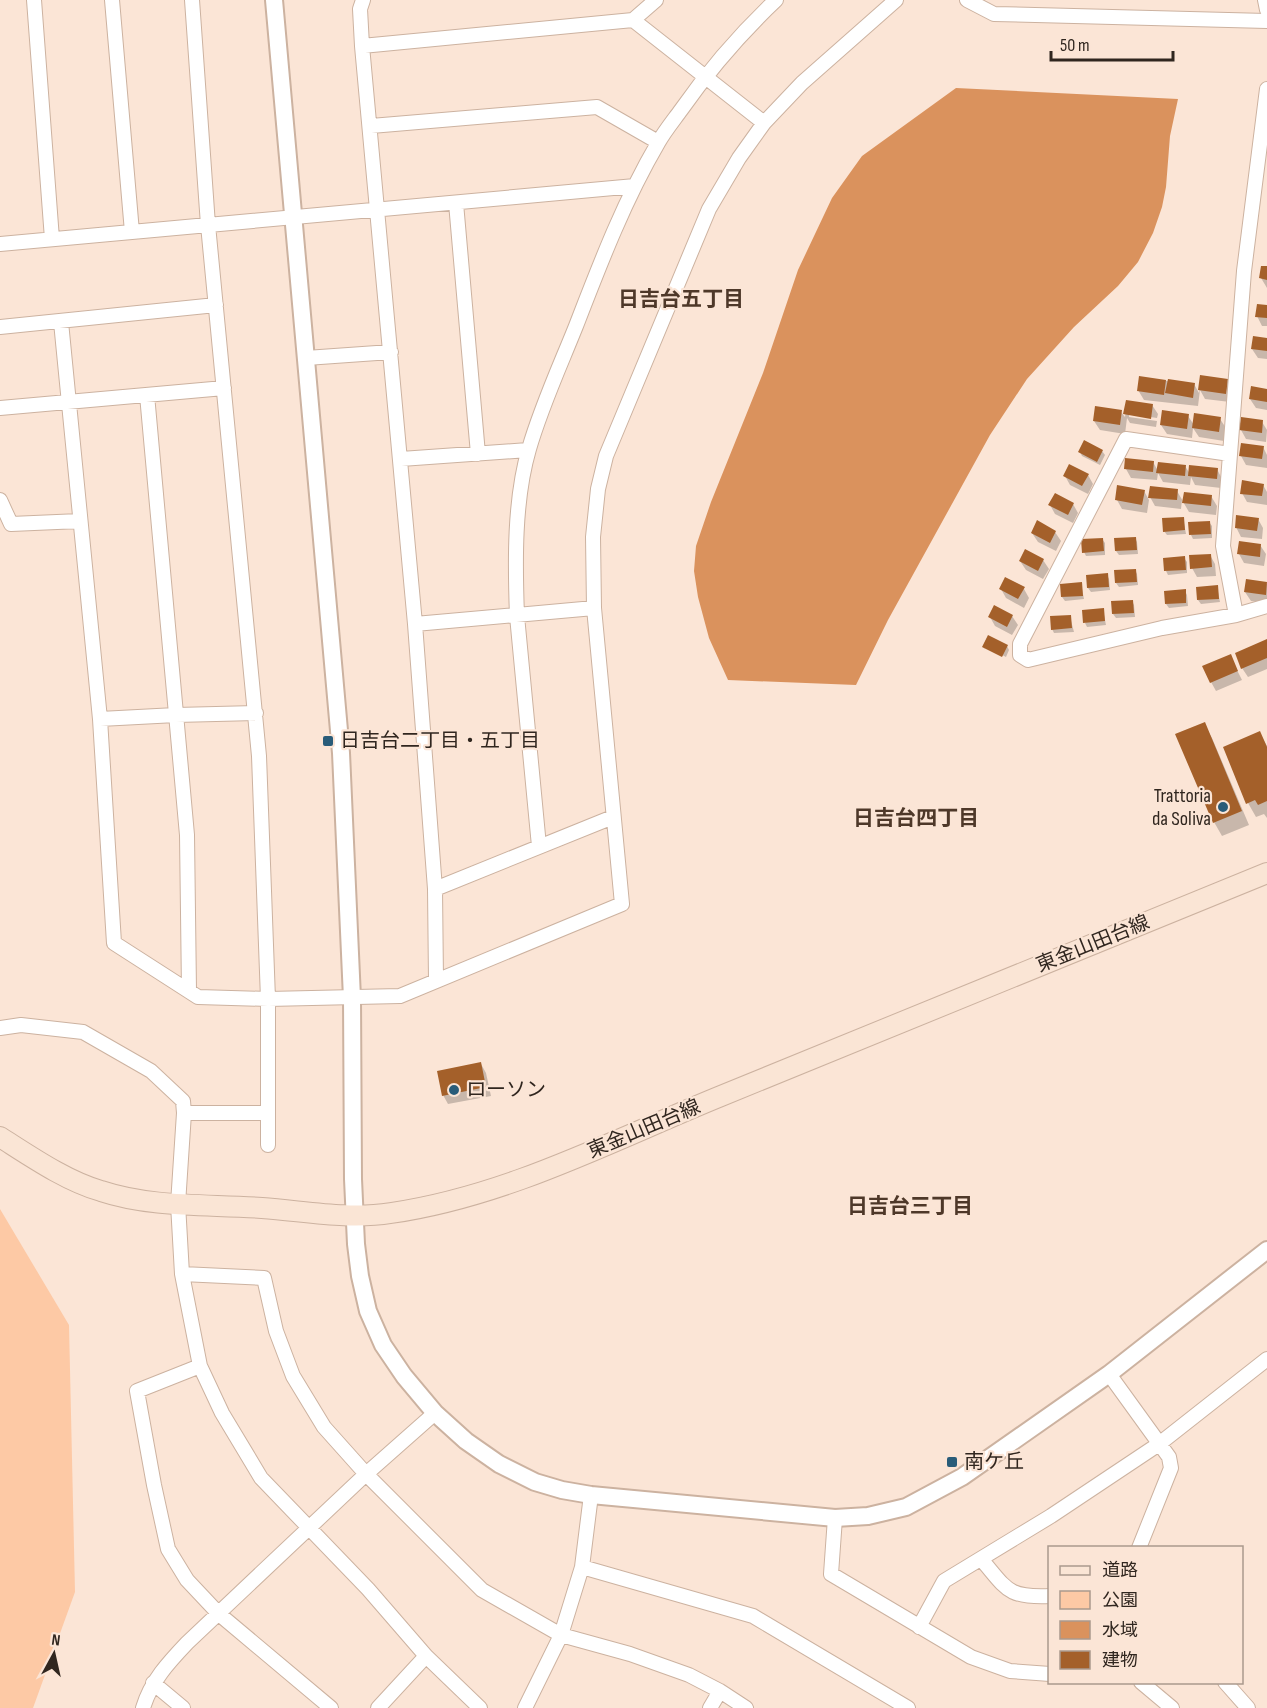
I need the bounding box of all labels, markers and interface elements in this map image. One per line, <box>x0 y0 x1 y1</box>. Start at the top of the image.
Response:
scale bar <box>1051 24 1172 62</box>
text: 50 m <box>1060 35 1090 56</box>
district label: 日吉台五丁目 <box>618 287 744 312</box>
place label: 日吉台二丁目・五丁目 <box>340 729 540 753</box>
marker: 日吉台二丁目・五丁目 <box>321 734 335 748</box>
place label: Trattoria da Soliva <box>1152 784 1211 831</box>
marker: Trattoria da Soliva <box>1216 800 1230 814</box>
district label: 日吉台四丁目 <box>853 806 979 831</box>
street label: 東金山田台線 <box>1033 910 1153 978</box>
place label: ローソン <box>466 1078 546 1102</box>
marker: ローソン <box>447 1083 461 1097</box>
street label: 東金山田台線 <box>584 1095 704 1163</box>
district label: 日吉台三丁目 <box>847 1194 973 1219</box>
place label: 南ケ丘 <box>964 1450 1024 1474</box>
marker: 南ケ丘 <box>945 1455 959 1469</box>
legend <box>1048 1546 1243 1684</box>
text: 道路 <box>1102 1560 1138 1581</box>
text: 公園 <box>1102 1590 1138 1611</box>
text: 水域 <box>1102 1620 1138 1641</box>
north arrow <box>24 1624 84 1684</box>
text: N <box>50 1631 61 1651</box>
text: 建物 <box>1102 1650 1138 1671</box>

